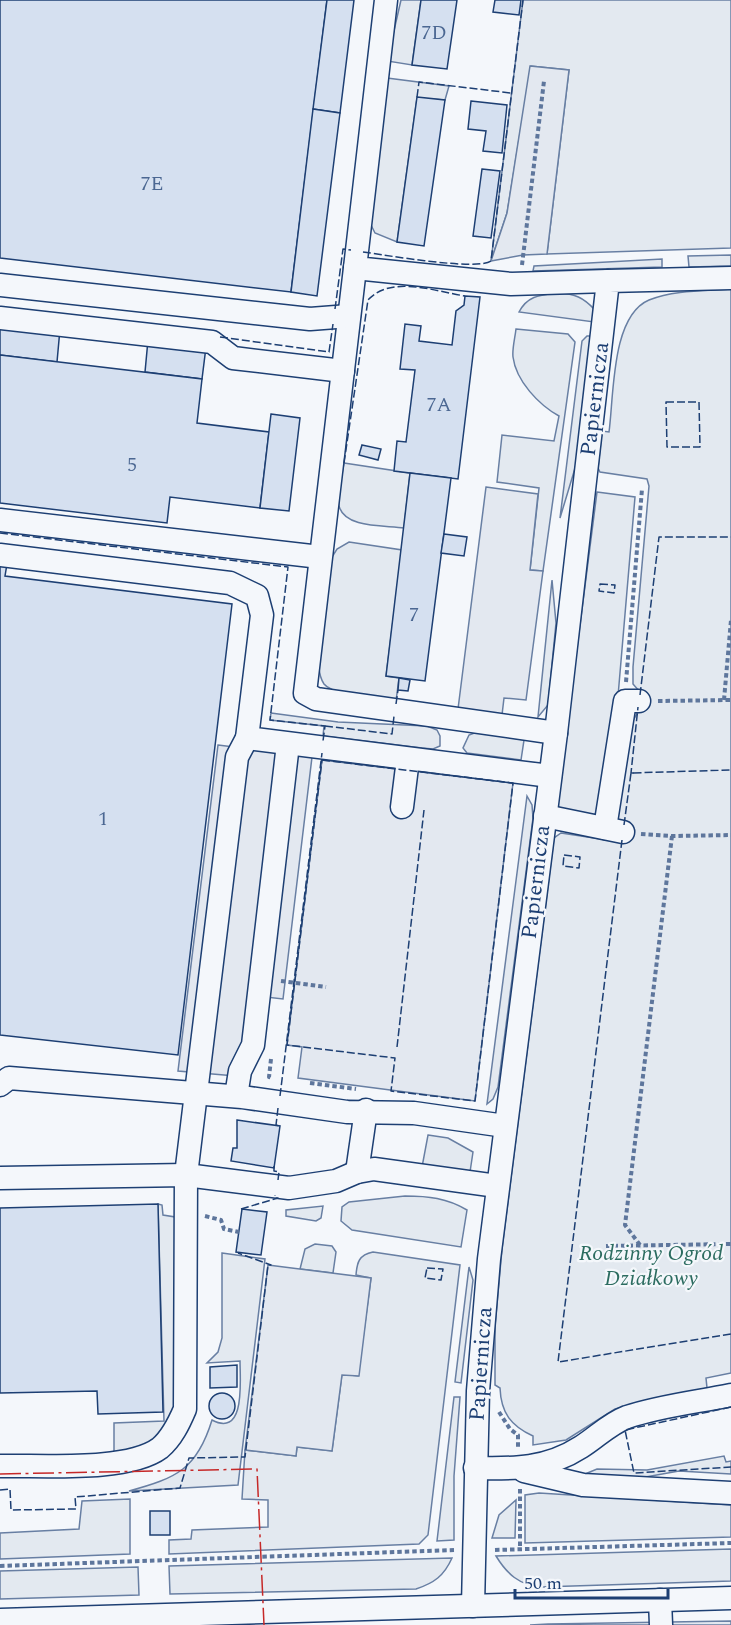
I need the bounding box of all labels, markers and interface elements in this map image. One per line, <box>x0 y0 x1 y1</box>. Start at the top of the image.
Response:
house number: 7D <box>421 18 447 48</box>
house number: 7E <box>140 169 164 199</box>
street label: Papiernicza <box>572 340 618 458</box>
house number: 7A <box>427 390 452 420</box>
house number: 5 <box>127 450 137 480</box>
house number: 7 <box>409 600 419 630</box>
house number: 1 <box>98 804 108 834</box>
street label: Papiernicza <box>513 823 559 941</box>
park label: Rodzinny Ogród Działkowy <box>579 1237 723 1295</box>
street label: Papiernicza <box>461 1305 501 1422</box>
scale bar <box>515 1562 668 1600</box>
text: 50 m <box>524 1570 562 1597</box>

